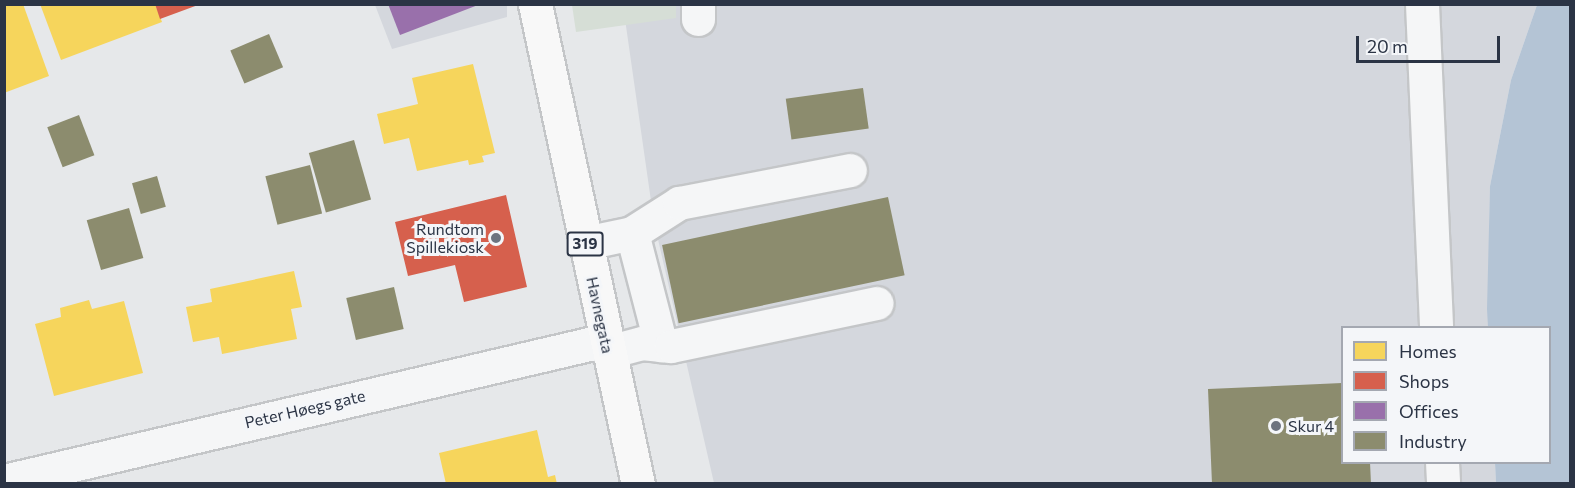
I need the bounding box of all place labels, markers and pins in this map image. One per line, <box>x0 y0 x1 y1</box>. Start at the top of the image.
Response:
place label: Rundtom Spillekiosk <box>406 219 484 257</box>
marker: Rundtom Spillekiosk <box>489 231 503 245</box>
place label: Skur 4 <box>1288 416 1334 436</box>
marker: Skur 4 <box>1269 419 1283 433</box>

